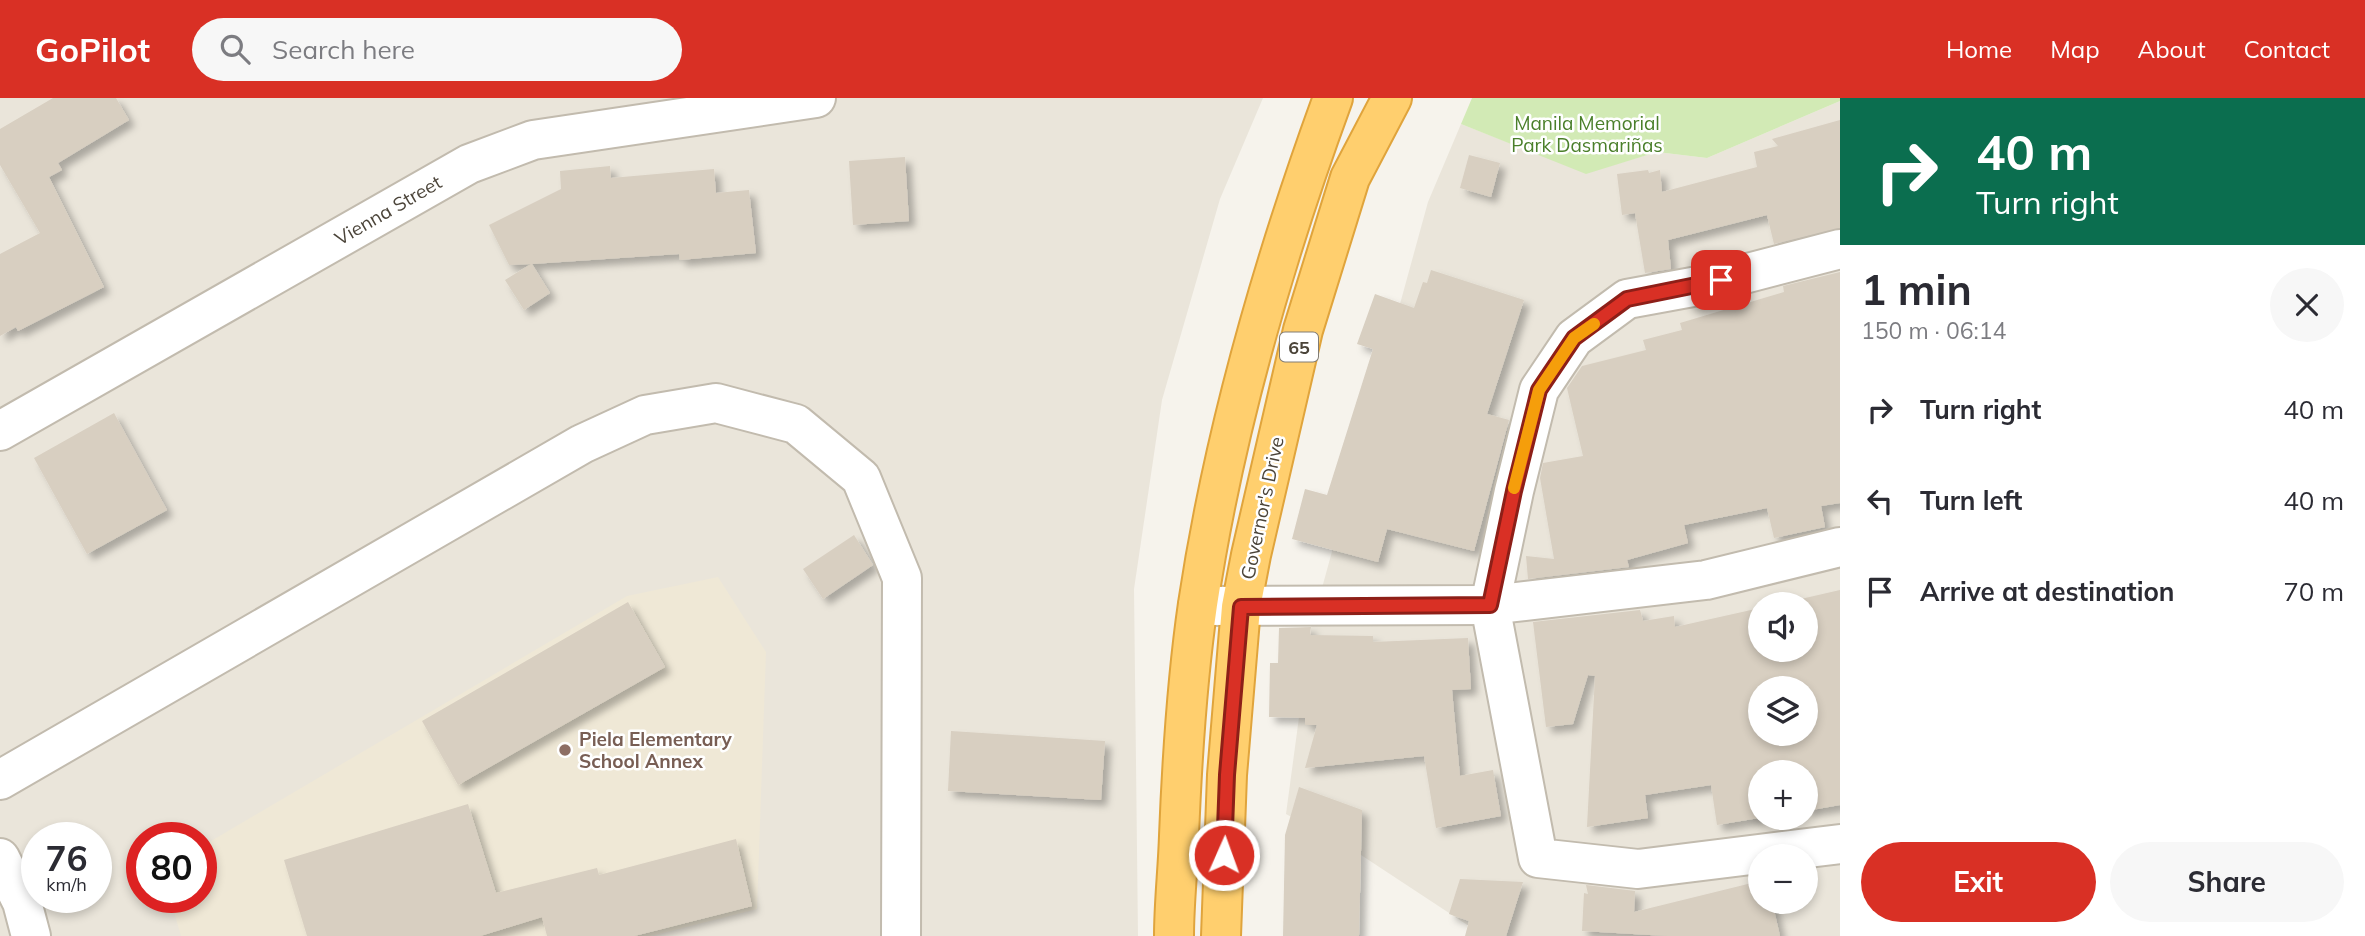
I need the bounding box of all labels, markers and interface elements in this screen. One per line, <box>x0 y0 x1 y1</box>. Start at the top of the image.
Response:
search box <box>192 18 682 81</box>
text: GoPilot <box>35 29 150 70</box>
icon: search <box>216 30 254 68</box>
text: Search here <box>272 33 415 66</box>
text: Home <box>1946 34 2012 64</box>
text: Map <box>2050 34 2100 64</box>
text: About <box>2138 34 2206 64</box>
text: Contact <box>2244 34 2330 64</box>
park label: Manila Memorial Park Dasmariñas <box>1511 111 1663 157</box>
text: 40 m <box>1976 121 2092 182</box>
icon: right <box>1861 126 1952 217</box>
street label: Vienna Street <box>330 170 446 250</box>
text: Turn right <box>1976 182 2119 222</box>
pin <box>1691 250 1751 310</box>
icon: arrive <box>1702 261 1740 299</box>
text: 1 min <box>1861 263 1972 316</box>
button: close <box>2270 268 2344 342</box>
text: 150 m · 06:14 <box>1861 316 2006 345</box>
road number: 65 <box>1280 332 1318 362</box>
icon: right <box>1861 391 1899 429</box>
text: Turn right <box>1920 393 2041 426</box>
text: 40 m <box>2283 393 2344 426</box>
street label: Governor's Drive <box>1235 435 1289 581</box>
icon: left <box>1861 482 1899 520</box>
text: Turn left <box>1920 484 2022 517</box>
text: 40 m <box>2283 484 2344 517</box>
icon: arrive <box>1861 573 1899 611</box>
text: Arrive at destination <box>1920 575 2175 608</box>
text: 70 m <box>2283 575 2344 608</box>
map controls <box>1748 592 1818 914</box>
button: sound <box>1748 592 1818 662</box>
button: layers <box>1748 676 1818 746</box>
place label: Piela Elementary School Annex <box>579 727 733 773</box>
marker: Piela Elementary School Annex <box>557 742 573 758</box>
button: + <box>1748 760 1818 830</box>
position arrow <box>1187 818 1261 892</box>
speed limit sign: 80 <box>126 822 217 913</box>
text: 76 <box>45 836 88 880</box>
button: Exit <box>1861 842 2096 922</box>
button: Share <box>2110 842 2344 922</box>
button: − <box>1748 844 1818 914</box>
text: km/h <box>46 873 87 896</box>

